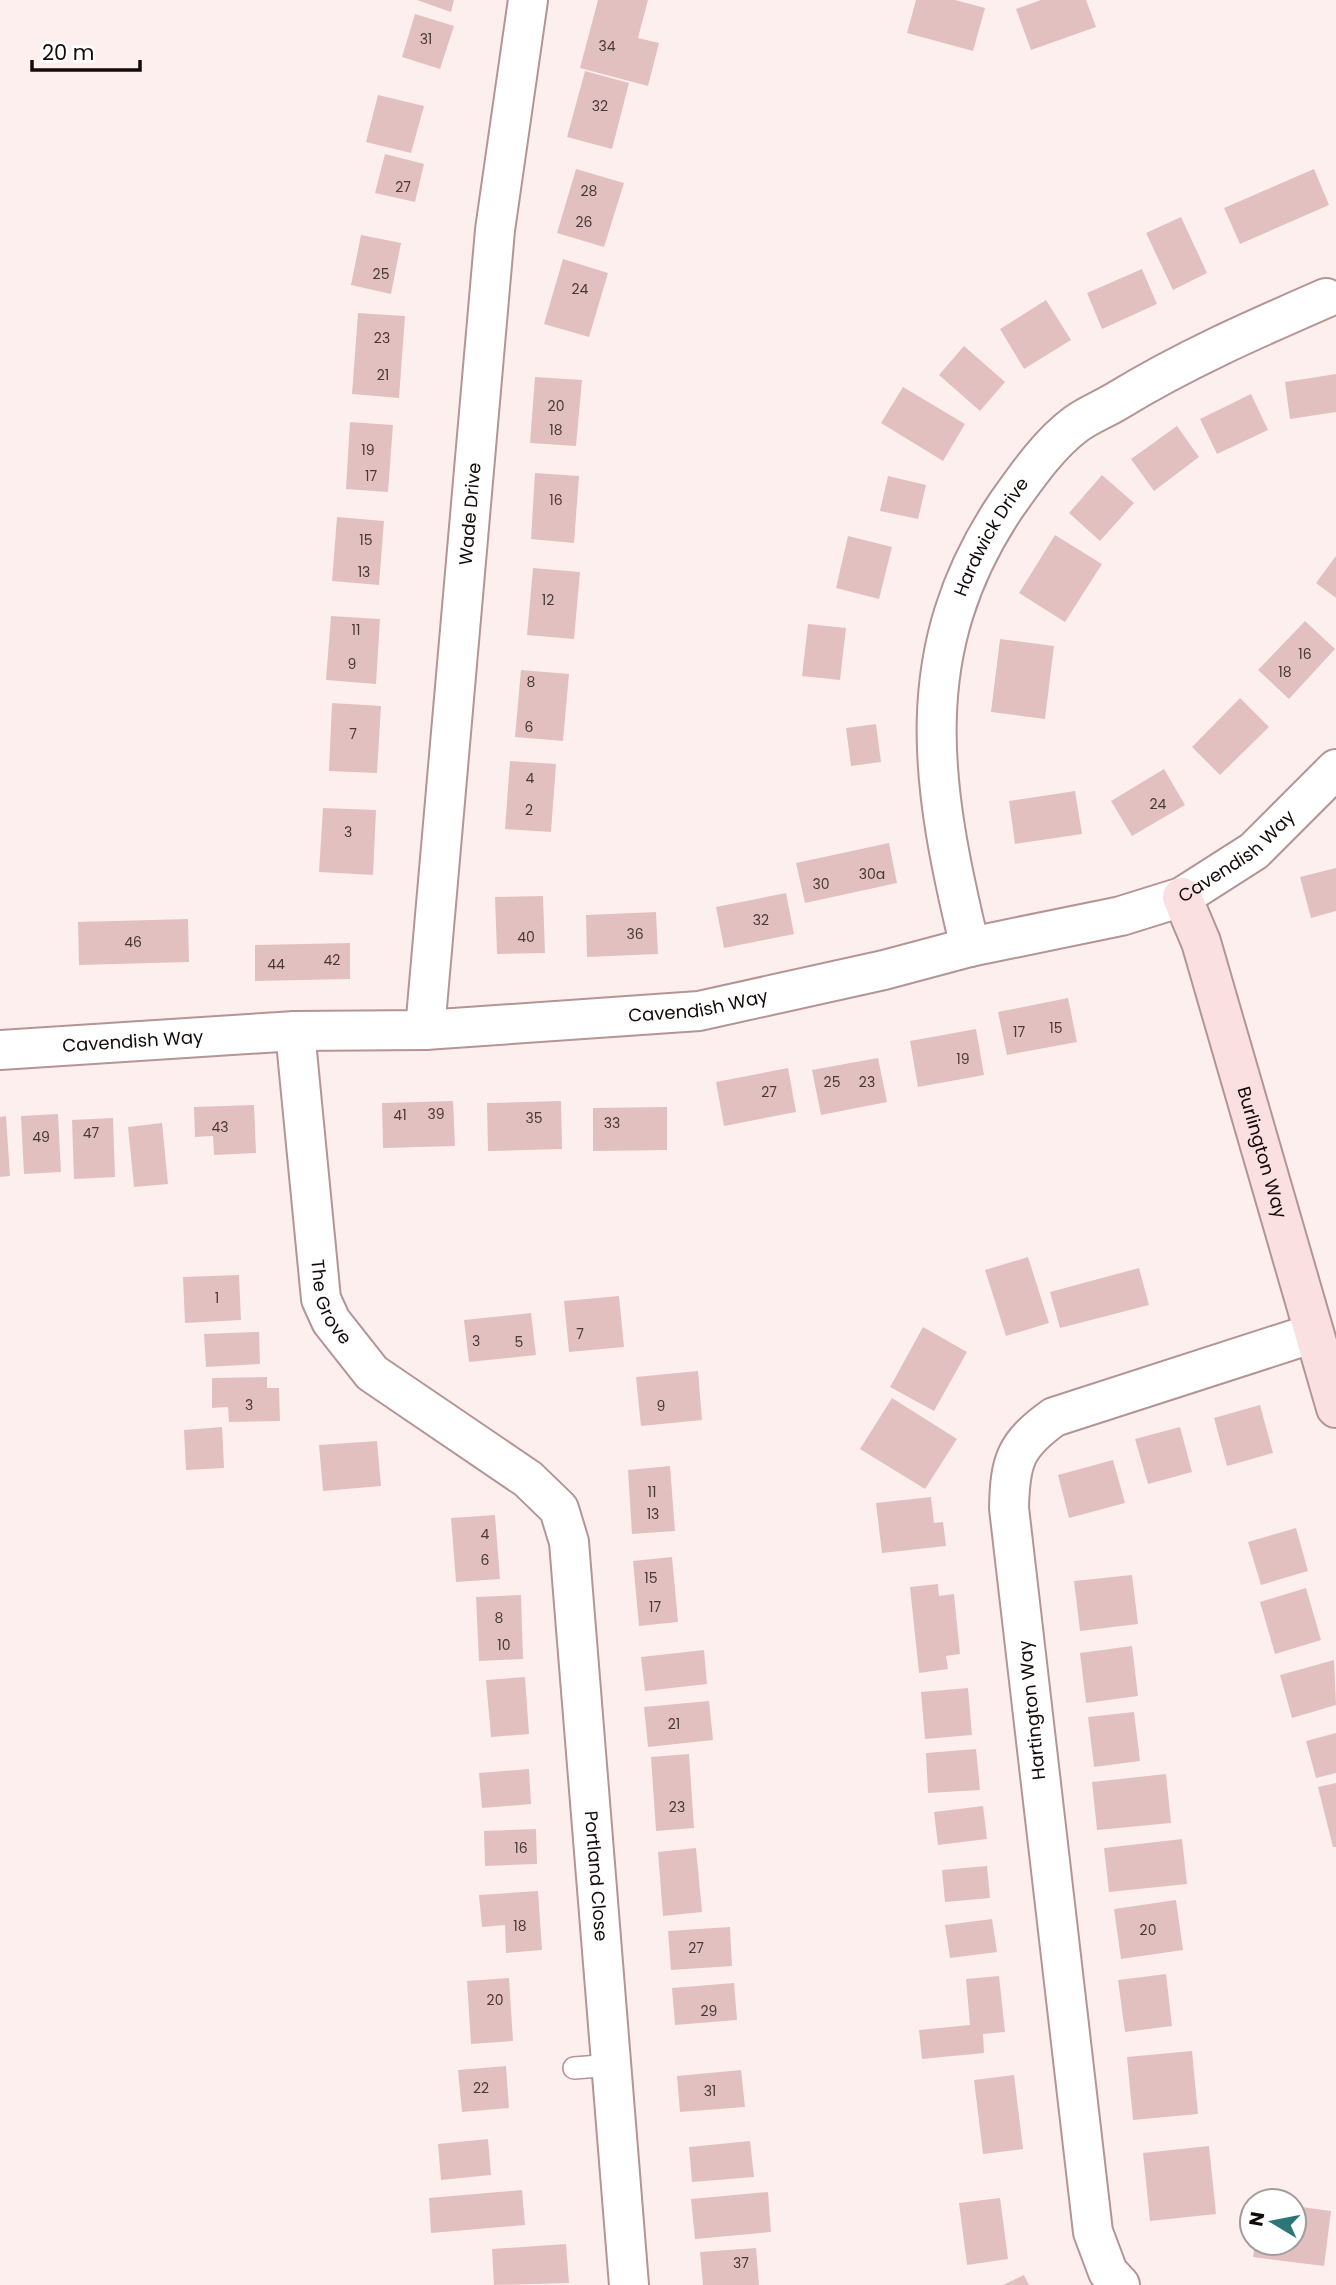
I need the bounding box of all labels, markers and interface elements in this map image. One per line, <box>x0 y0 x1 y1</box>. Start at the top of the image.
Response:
scale bar <box>32 28 140 72</box>
house number: 31 <box>420 29 432 49</box>
house number: 34 <box>598 36 616 56</box>
text: 20 m <box>42 38 95 67</box>
house number: 32 <box>592 96 608 116</box>
house number: 27 <box>395 177 411 197</box>
house number: 28 <box>581 181 598 201</box>
house number: 26 <box>576 212 593 232</box>
house number: 25 <box>373 264 389 284</box>
house number: 24 <box>572 279 589 299</box>
house number: 23 <box>374 328 390 348</box>
house number: 21 <box>377 365 389 385</box>
house number: 20 <box>548 396 564 416</box>
house number: 18 <box>549 420 563 440</box>
house number: 19 <box>361 440 375 460</box>
street label: Wade Drive <box>453 461 487 566</box>
house number: 17 <box>365 466 377 486</box>
street label: Hardwick Drive <box>948 472 1034 600</box>
house number: 16 <box>549 490 563 510</box>
house number: 15 <box>359 530 373 550</box>
house number: 13 <box>358 562 370 582</box>
house number: 12 <box>542 590 554 610</box>
house number: 11 <box>352 620 360 640</box>
house number: 16 <box>1298 644 1312 664</box>
house number: 9 <box>348 654 356 674</box>
house number: 18 <box>1278 662 1292 682</box>
house number: 8 <box>527 672 536 692</box>
house number: 6 <box>525 717 534 737</box>
house number: 7 <box>349 724 357 744</box>
house number: 4 <box>526 768 535 788</box>
house number: 24 <box>1150 794 1167 814</box>
house number: 2 <box>525 800 533 820</box>
street label: Cavendish Way <box>1173 804 1300 908</box>
house number: 3 <box>344 822 352 842</box>
house number: 30a <box>859 864 885 884</box>
house number: 30 <box>812 874 830 894</box>
house number: 32 <box>753 910 769 930</box>
house number: 36 <box>626 924 644 944</box>
house number: 40 <box>517 927 535 947</box>
house number: 46 <box>124 932 142 952</box>
house number: 42 <box>324 950 340 970</box>
house number: 44 <box>267 954 285 974</box>
street label: Cavendish Way <box>627 983 770 1028</box>
house number: 15 <box>1049 1018 1063 1038</box>
house number: 17 <box>1013 1022 1025 1042</box>
street label: Cavendish Way <box>61 1024 204 1058</box>
house number: 19 <box>956 1049 970 1069</box>
house number: 25 <box>824 1072 840 1092</box>
house number: 23 <box>859 1072 875 1092</box>
house number: 27 <box>761 1082 777 1102</box>
street label: Burlington Way <box>1232 1083 1293 1221</box>
house number: 39 <box>427 1104 445 1124</box>
house number: 41 <box>393 1105 407 1125</box>
house number: 35 <box>525 1108 543 1128</box>
house number: 33 <box>604 1113 620 1133</box>
house number: 43 <box>211 1117 229 1137</box>
house number: 47 <box>83 1123 100 1143</box>
house number: 49 <box>32 1127 50 1147</box>
street label: The Grove <box>305 1258 358 1350</box>
house number: 1 <box>215 1288 219 1308</box>
house number: 7 <box>576 1324 584 1344</box>
house number: 3 <box>472 1331 480 1351</box>
house number: 5 <box>515 1332 523 1352</box>
house number: 3 <box>245 1395 253 1415</box>
house number: 9 <box>657 1396 665 1416</box>
house number: 11 <box>648 1482 656 1502</box>
house number: 13 <box>647 1504 659 1524</box>
house number: 4 <box>481 1524 490 1544</box>
house number: 6 <box>481 1550 490 1570</box>
house number: 15 <box>644 1568 658 1588</box>
house number: 17 <box>649 1597 661 1617</box>
house number: 8 <box>495 1608 504 1628</box>
house number: 10 <box>497 1635 511 1655</box>
street label: Hartington Way <box>1012 1639 1051 1781</box>
house number: 21 <box>668 1714 680 1734</box>
house number: 23 <box>669 1797 685 1817</box>
street label: Portland Close <box>579 1810 614 1942</box>
house number: 16 <box>514 1838 528 1858</box>
house number: 18 <box>513 1916 527 1936</box>
house number: 20 <box>1140 1920 1156 1940</box>
house number: 27 <box>688 1938 704 1958</box>
house number: 20 <box>487 1990 503 2010</box>
house number: 29 <box>701 2001 717 2021</box>
house number: 22 <box>473 2078 489 2098</box>
house number: 31 <box>704 2081 716 2101</box>
north arrow <box>1238 2187 1308 2257</box>
text: N <box>1242 2210 1271 2229</box>
house number: 37 <box>733 2253 749 2273</box>

